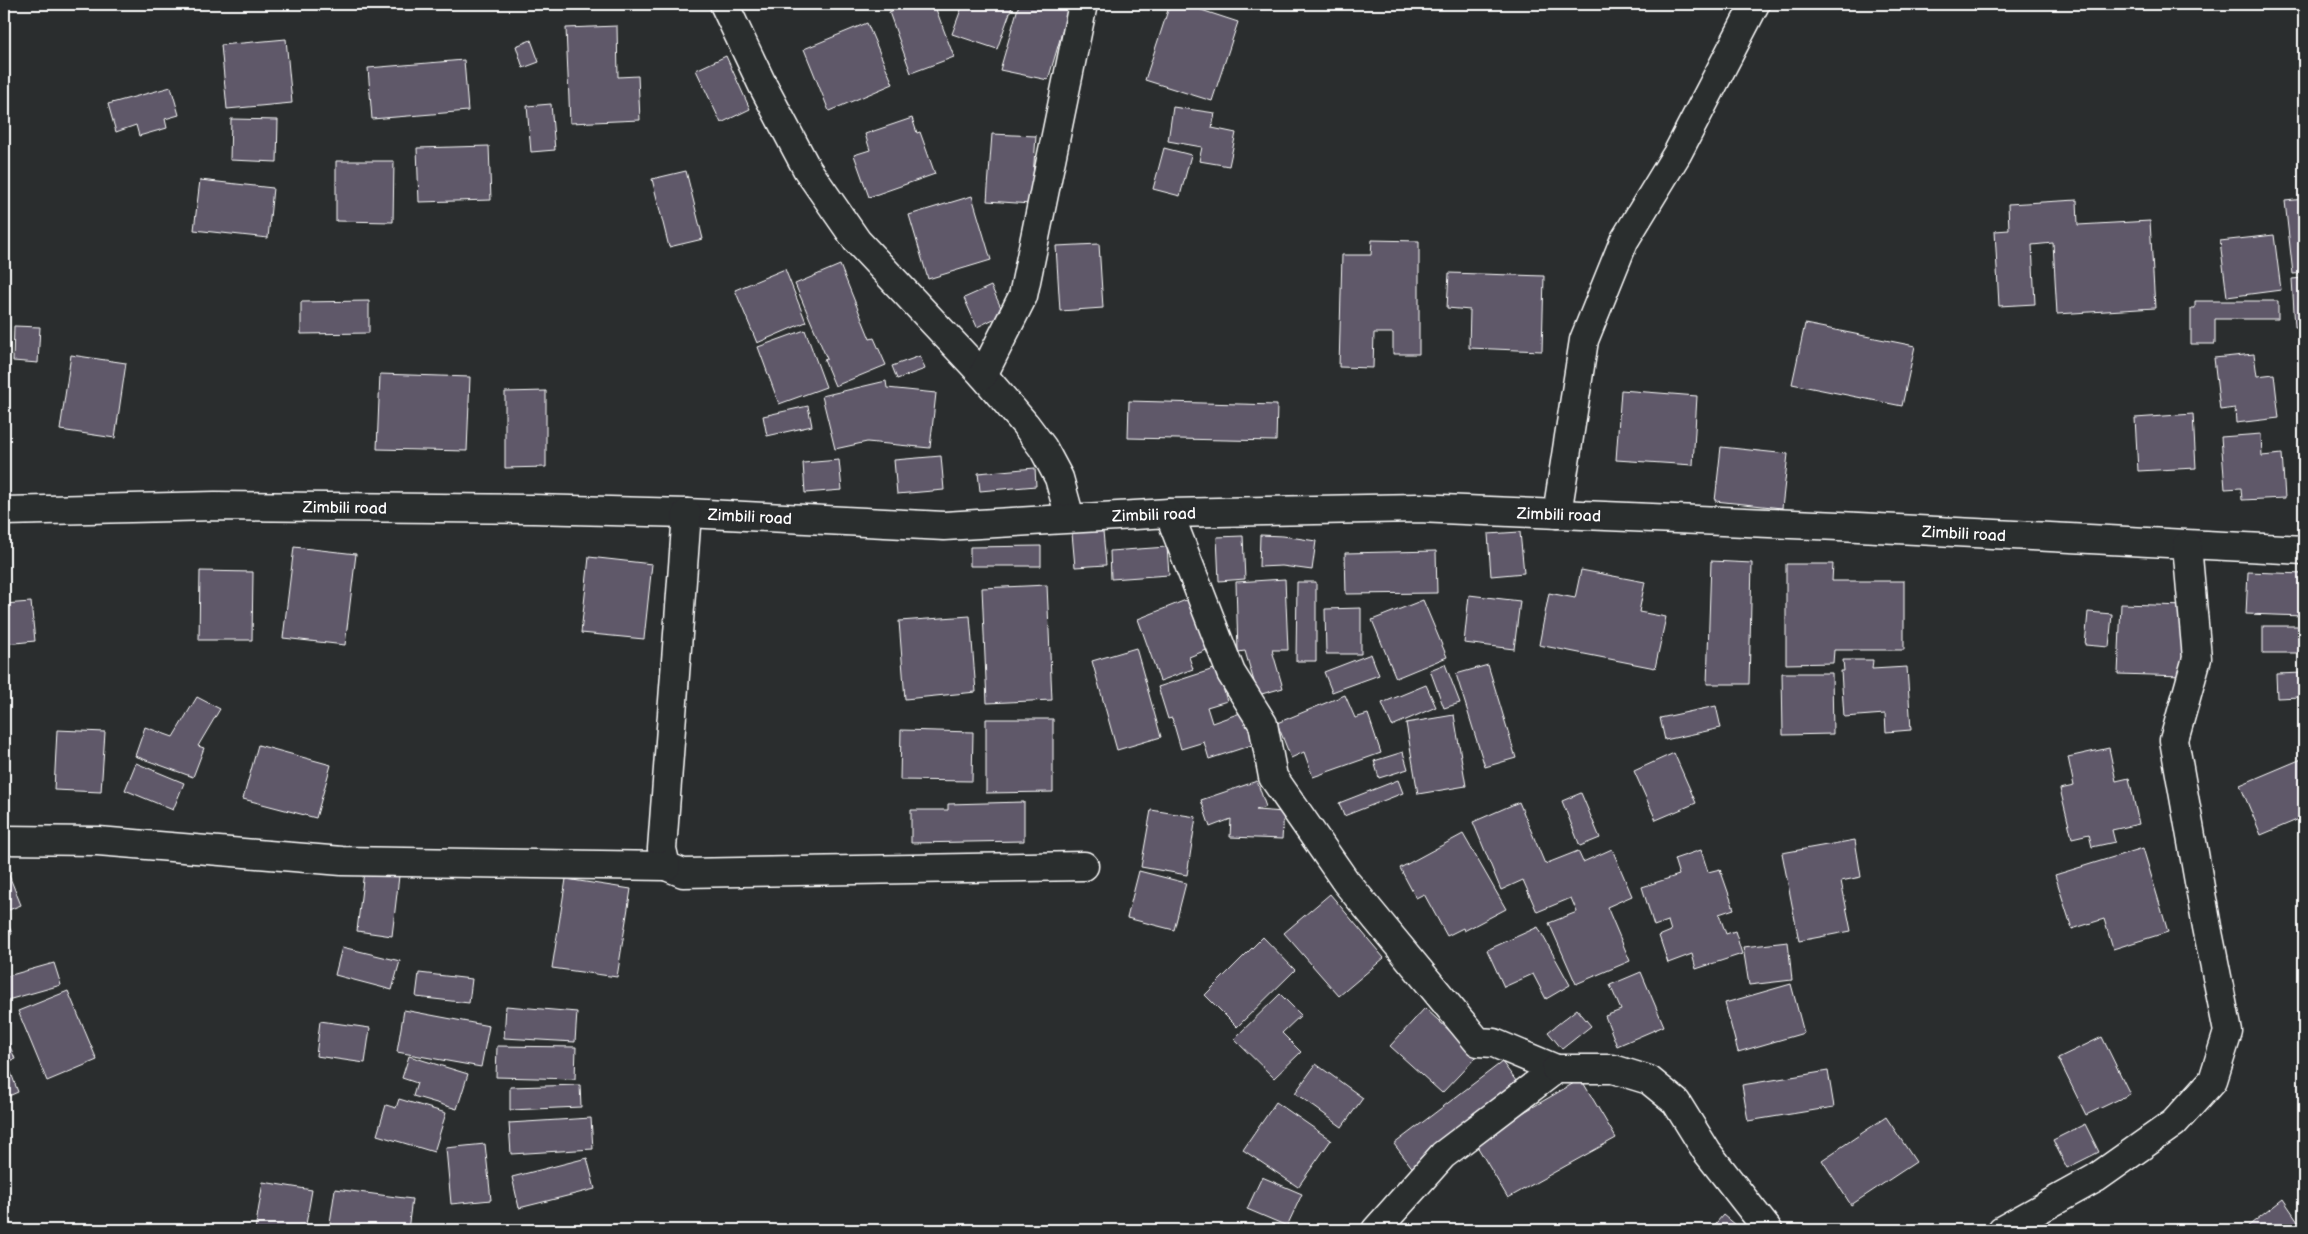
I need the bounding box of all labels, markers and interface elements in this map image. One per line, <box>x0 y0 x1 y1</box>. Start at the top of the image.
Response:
street label: Zimbili road <box>302 498 387 519</box>
street label: Zimbili road <box>1111 505 1196 526</box>
street label: Zimbili road <box>1516 505 1601 526</box>
street label: Zimbili road <box>706 506 792 529</box>
street label: Zimbili road <box>1920 523 2006 546</box>

